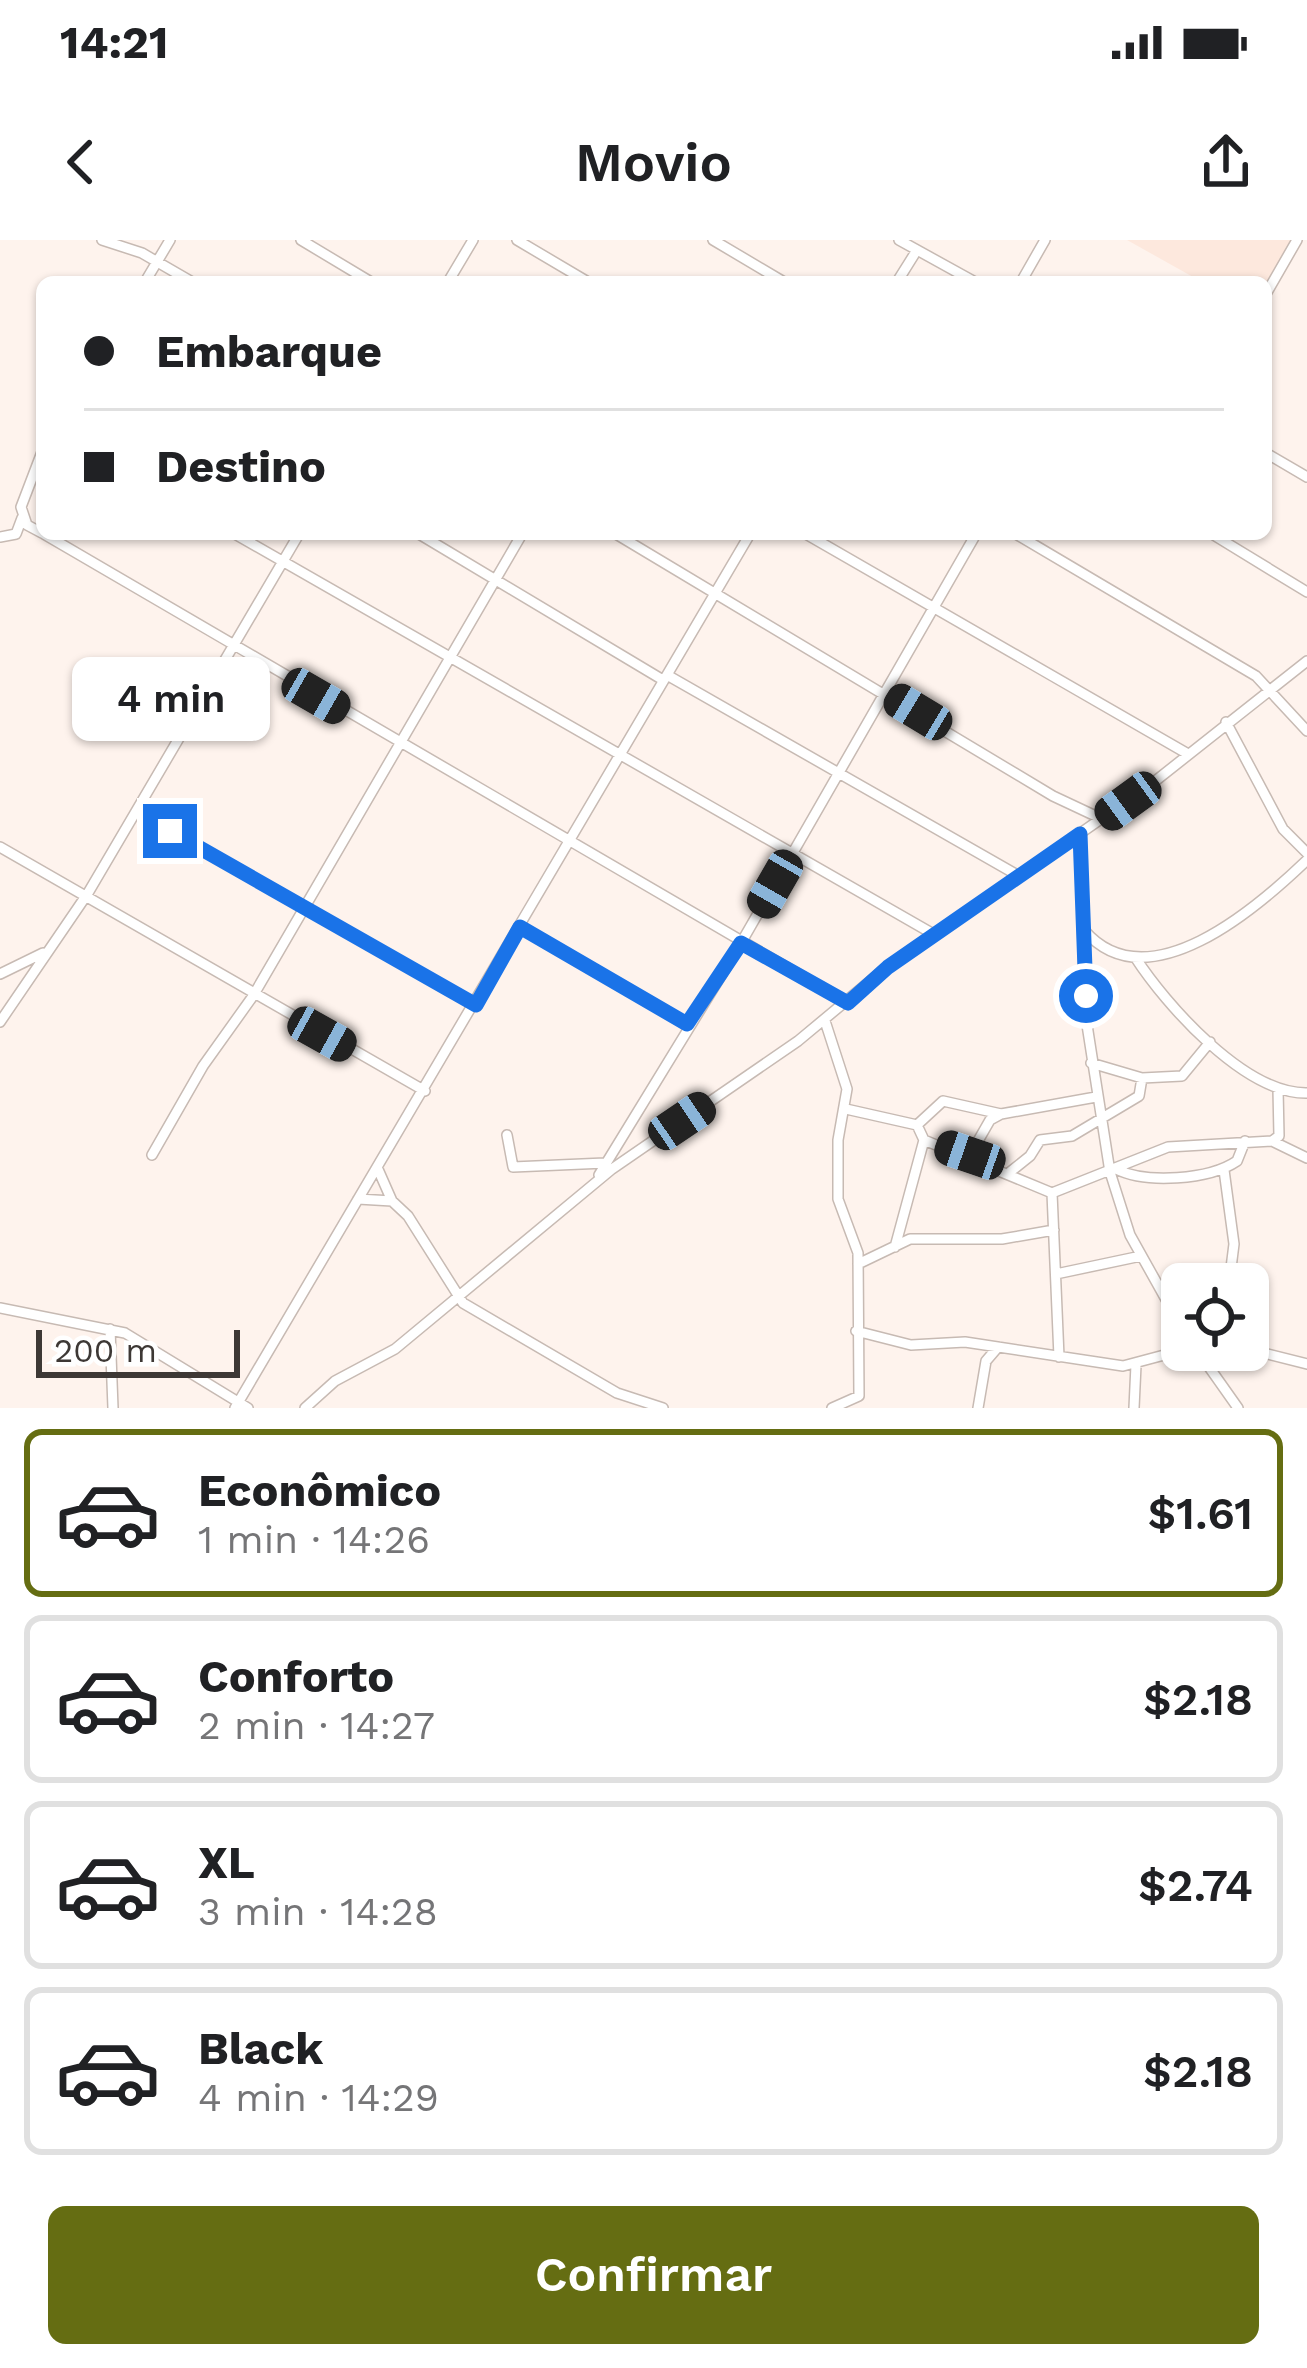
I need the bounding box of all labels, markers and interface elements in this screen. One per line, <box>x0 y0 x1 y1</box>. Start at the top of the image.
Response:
text: 14:21 <box>60 16 168 69</box>
icon: back <box>48 129 114 195</box>
icon: share <box>1193 129 1259 195</box>
text: Movio <box>575 131 732 194</box>
text: Embarque <box>156 325 382 378</box>
text: Destino <box>156 440 326 493</box>
callout: 4 min <box>71 657 269 741</box>
car <box>276 662 356 730</box>
text: 4 min <box>117 676 225 721</box>
car <box>878 678 958 746</box>
car <box>1088 765 1168 837</box>
route end <box>143 804 197 858</box>
car <box>741 844 809 924</box>
route start <box>1059 969 1113 1023</box>
car <box>282 1001 362 1067</box>
car <box>642 1086 722 1156</box>
car <box>930 1126 1010 1184</box>
map controls <box>1161 1263 1269 1371</box>
button: locate <box>1161 1263 1269 1371</box>
scale bar <box>36 1324 240 1377</box>
text: 200 m <box>54 1331 157 1370</box>
icon: car <box>54 1459 162 1567</box>
text: Econômico <box>198 1464 441 1517</box>
text: $1.61 <box>1148 1487 1253 1540</box>
text: 1 min · 14:26 <box>198 1517 430 1562</box>
icon: car <box>54 1645 162 1753</box>
text: Conforto <box>198 1650 394 1703</box>
text: $2.18 <box>1143 1673 1253 1726</box>
text: 2 min · 14:27 <box>198 1703 435 1748</box>
icon: car <box>54 1831 162 1939</box>
text: XL <box>198 1836 255 1889</box>
text: $2.74 <box>1138 1859 1253 1912</box>
text: 3 min · 14:28 <box>198 1889 438 1934</box>
icon: car <box>54 2017 162 2125</box>
text: Black <box>198 2022 323 2075</box>
text: $2.18 <box>1143 2045 1253 2098</box>
text: 4 min · 14:29 <box>198 2075 439 2120</box>
button: Confirmar <box>48 2206 1259 2344</box>

